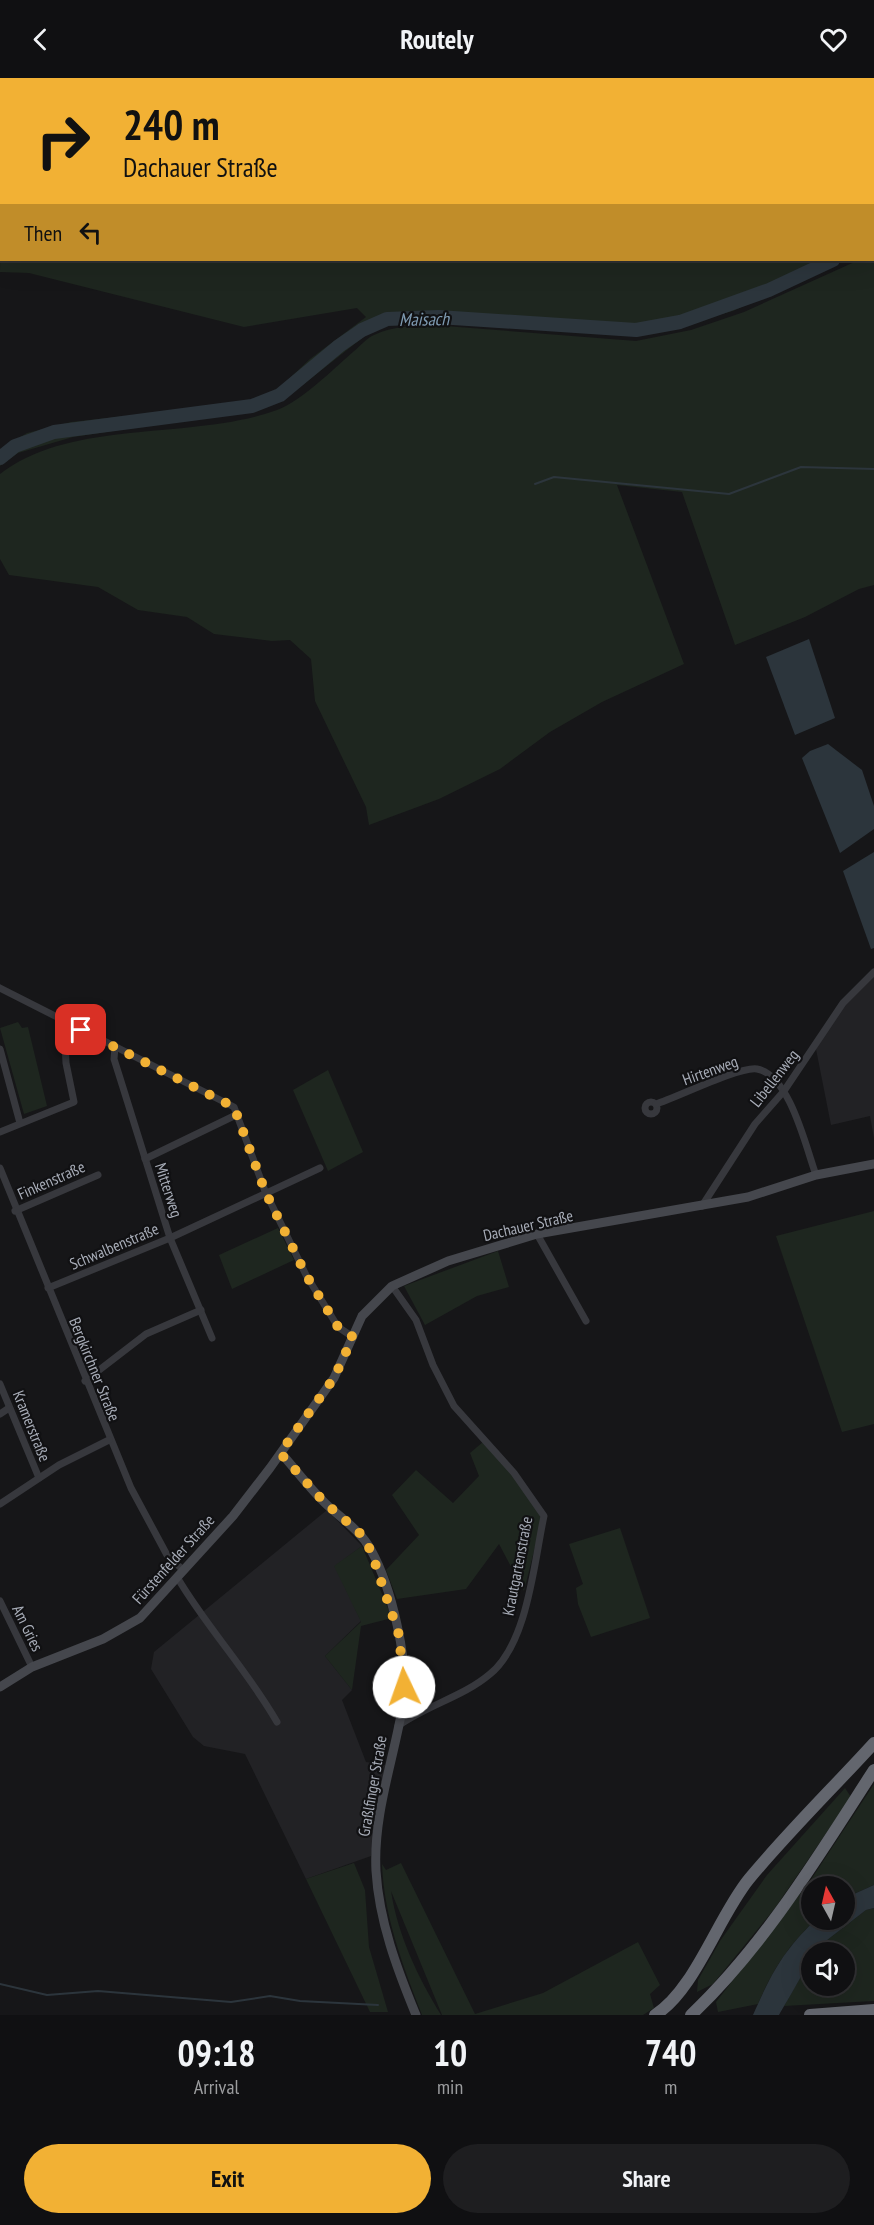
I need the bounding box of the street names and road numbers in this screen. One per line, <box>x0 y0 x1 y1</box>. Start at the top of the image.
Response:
street label: Libellenweg <box>745 1045 803 1111</box>
street label: Hirtenweg <box>680 1051 740 1089</box>
street label: Finkenstraße <box>14 1156 88 1204</box>
street label: Mitterweg <box>151 1160 187 1220</box>
street label: Dachauer Straße <box>481 1205 575 1245</box>
street label: Schwalbenstraße <box>66 1218 162 1274</box>
street label: Bergkirchner Straße <box>65 1314 125 1424</box>
street label: Kramerstraße <box>9 1388 55 1464</box>
street label: Fürstenfelder Straße <box>128 1510 218 1608</box>
street label: Krautgartenstraße <box>498 1515 536 1617</box>
street label: Am Gries <box>8 1602 48 1654</box>
street label: Graßlfinger Straße <box>353 1734 391 1838</box>

